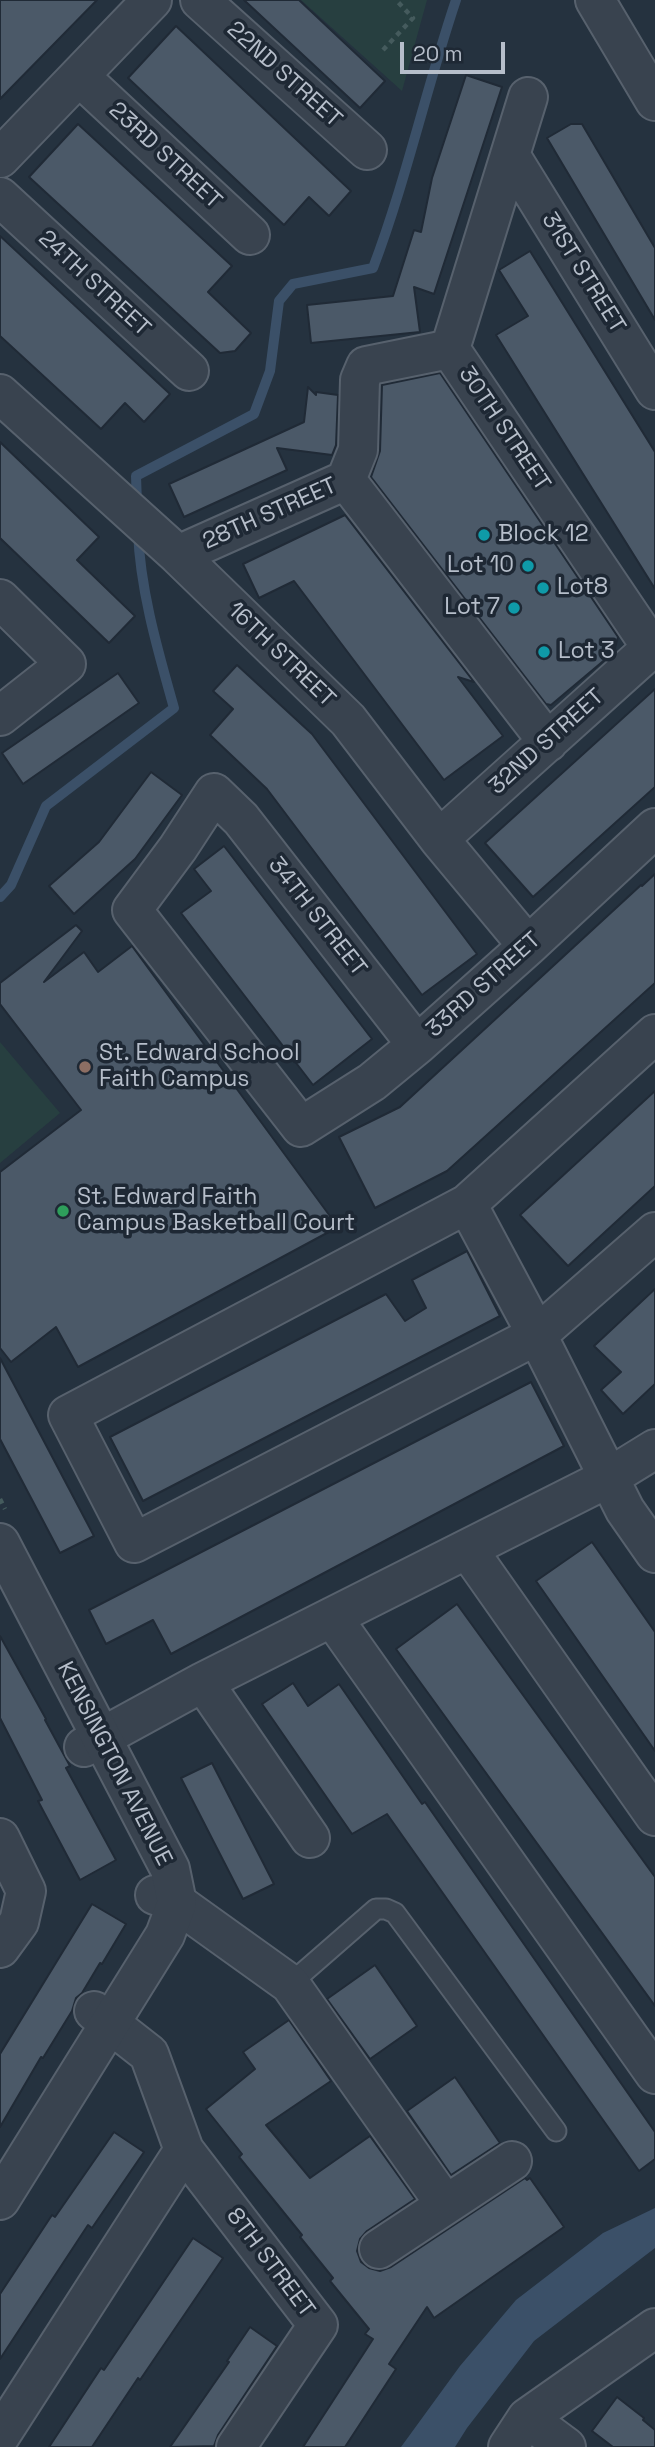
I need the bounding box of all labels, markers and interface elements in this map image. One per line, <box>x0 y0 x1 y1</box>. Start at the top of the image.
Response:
street label: 22ND STREET <box>221 16 347 134</box>
scale bar <box>403 28 508 72</box>
text: 20 m <box>413 40 463 67</box>
street label: 23RD STREET <box>103 97 227 215</box>
street label: 31ST STREET <box>535 208 631 338</box>
street label: 24TH STREET <box>32 225 156 343</box>
street label: 30TH STREET <box>452 362 556 496</box>
street label: 28TH STREET <box>199 472 341 556</box>
place label: Block 12 <box>498 521 589 549</box>
marker: Block 12 <box>476 527 492 543</box>
place label: Lot 10 <box>447 552 514 580</box>
marker: Lot 10 <box>520 558 536 574</box>
place label: Lot8 <box>557 574 608 602</box>
marker: Lot8 <box>535 580 551 596</box>
place label: Lot 7 <box>444 594 500 622</box>
street label: 16TH STREET <box>221 597 341 713</box>
marker: Lot 7 <box>506 600 522 616</box>
place label: Lot 3 <box>558 638 615 666</box>
marker: Lot 3 <box>536 644 552 660</box>
street label: 32ND STREET <box>484 683 610 801</box>
street label: 34TH STREET <box>262 852 372 982</box>
street label: 33RD STREET <box>421 926 547 1044</box>
place label: St. Edward School Faith Campus <box>99 1040 300 1094</box>
marker: St. Edward School Faith Campus <box>77 1059 93 1075</box>
place label: St. Edward Faith Campus Basketball Court <box>77 1184 355 1238</box>
marker: St. Edward Faith Campus Basketball Court <box>55 1203 71 1219</box>
street label: KENSINGTON AVENUE <box>51 1657 177 1871</box>
street label: 8TH STREET <box>220 2203 320 2323</box>

